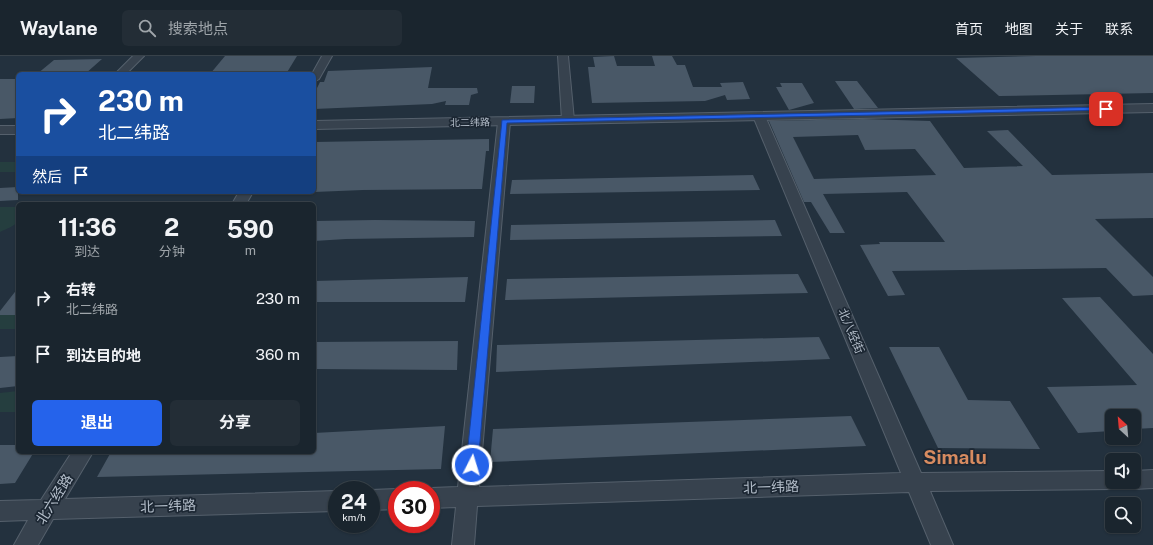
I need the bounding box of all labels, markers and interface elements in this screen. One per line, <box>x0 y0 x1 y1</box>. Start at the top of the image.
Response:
search box <box>122 10 402 46</box>
text: Waylane <box>20 17 98 39</box>
icon: search <box>136 17 158 39</box>
text: 搜索地点 <box>168 20 228 37</box>
text: 首页 <box>955 21 983 37</box>
text: 地图 <box>1005 21 1033 37</box>
text: 关于 <box>1055 21 1083 37</box>
text: 联系 <box>1105 21 1133 37</box>
text: 230 m <box>98 84 184 117</box>
icon: right <box>32 88 84 140</box>
pin <box>1089 92 1123 126</box>
icon: arrive <box>1095 98 1117 120</box>
street label: 北二纬路 <box>450 116 490 128</box>
text: 北二纬路 <box>98 122 170 143</box>
icon: arrive <box>70 164 92 186</box>
text: 然后 <box>32 168 62 185</box>
text: 11:36 <box>58 213 117 241</box>
text: 2 <box>164 213 179 241</box>
text: 590 <box>227 215 274 243</box>
text: m <box>245 243 256 258</box>
text: 到达 <box>74 244 100 259</box>
text: 分钟 <box>159 244 185 259</box>
text: 右转 <box>66 281 96 298</box>
icon: right <box>32 287 54 309</box>
text: 230 m <box>256 290 300 307</box>
text: 北二纬路 <box>66 302 118 317</box>
street label: 北八经街 <box>835 306 867 356</box>
icon: arrive <box>32 343 54 365</box>
text: 360 m <box>256 346 300 363</box>
text: 到达目的地 <box>66 347 141 364</box>
button: 退出 <box>32 400 162 446</box>
button: 分享 <box>170 400 300 446</box>
north arrow <box>1105 409 1141 445</box>
map controls <box>1105 409 1141 533</box>
position arrow <box>451 444 493 486</box>
district label: Simalu <box>923 446 987 468</box>
button: sound <box>1105 453 1141 489</box>
street label: 北六经路 <box>32 471 76 527</box>
street label: 北一纬路 <box>743 478 799 496</box>
speed limit sign: 30 <box>388 481 440 533</box>
text: 24 <box>341 490 367 514</box>
street label: 北一纬路 <box>140 497 196 515</box>
button: search <box>1105 497 1141 533</box>
text: km/h <box>342 511 366 523</box>

